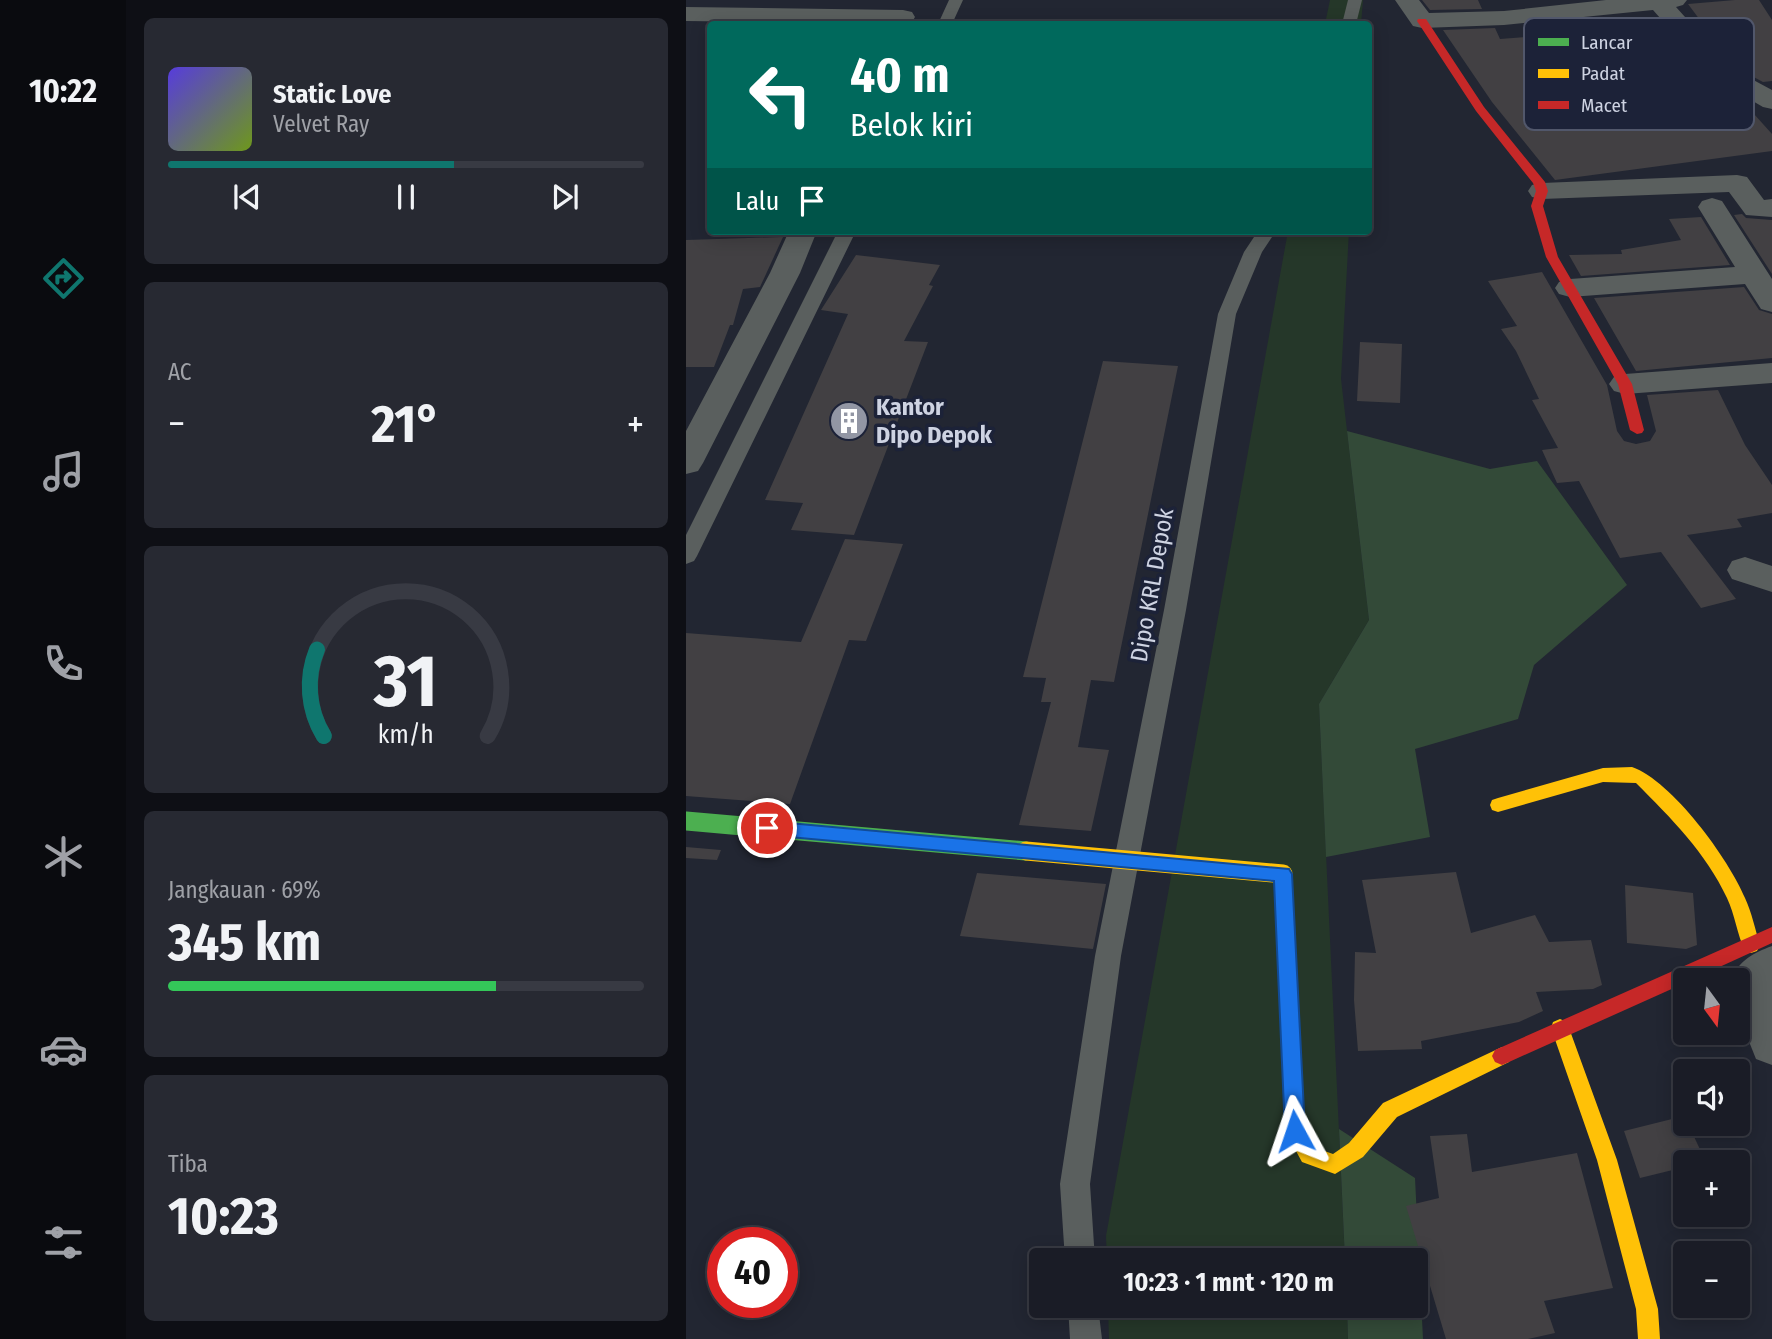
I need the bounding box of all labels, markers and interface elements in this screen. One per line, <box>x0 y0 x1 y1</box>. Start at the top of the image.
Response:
legend <box>1524 18 1754 130</box>
text: Lancar <box>1581 31 1633 54</box>
text: 40 m <box>850 46 950 105</box>
icon: left <box>735 49 826 140</box>
text: Padat <box>1581 62 1626 85</box>
text: 10:22 <box>29 72 97 110</box>
text: Static Love <box>273 79 391 110</box>
text: Macet <box>1581 94 1628 117</box>
text: Belok kiri <box>850 106 973 144</box>
text: Velvet Ray <box>273 110 369 138</box>
icon: previous <box>228 178 266 216</box>
icon: pause <box>387 178 425 216</box>
icon: next <box>546 178 584 216</box>
icon: arrive <box>793 182 831 220</box>
text: Lalu <box>735 186 779 217</box>
icon: directions <box>39 254 88 303</box>
text: AC <box>168 358 192 386</box>
text: 21° <box>371 393 441 456</box>
place label: Kantor Dipo Depok <box>876 393 993 449</box>
building icon: Kantor Dipo Depok <box>828 400 870 442</box>
text: − <box>168 401 185 447</box>
text: + <box>627 401 644 447</box>
icon: music <box>39 447 88 496</box>
street label: Dipo KRL Depok <box>1125 505 1179 664</box>
text: 31 <box>373 638 438 725</box>
icon: phone <box>39 639 88 688</box>
text: km/h <box>378 719 434 749</box>
pin <box>737 798 797 858</box>
icon: arrive <box>748 809 786 847</box>
icon: climate <box>39 832 88 881</box>
text: Jangkauan · 69% <box>168 876 321 904</box>
text: 345 km <box>168 911 321 974</box>
north arrow <box>1673 968 1750 1045</box>
map controls <box>1673 968 1750 1318</box>
icon: car <box>39 1025 88 1074</box>
button: sound <box>1673 1059 1750 1136</box>
position arrow <box>1258 1094 1332 1168</box>
text: Tiba <box>168 1150 208 1178</box>
button: + <box>1673 1150 1750 1227</box>
text: 10:23 <box>168 1185 279 1248</box>
icon: filters <box>39 1218 88 1267</box>
speed limit sign: 40 <box>707 1227 798 1318</box>
button: − <box>1673 1241 1750 1318</box>
text: 10:23 · 1 mnt · 120 m <box>1123 1267 1334 1298</box>

